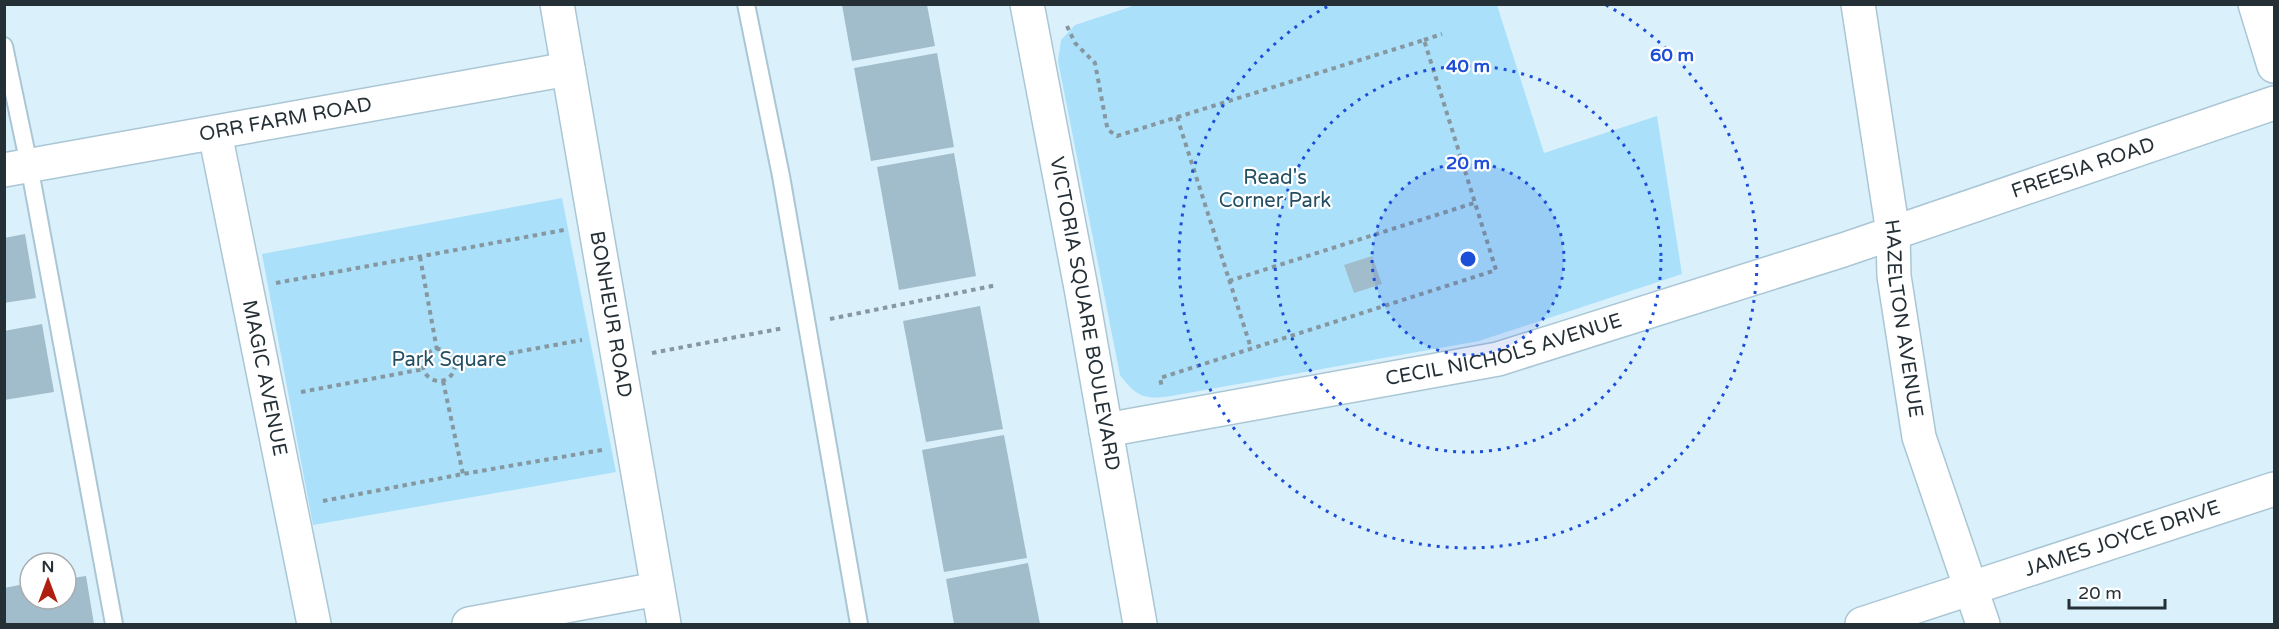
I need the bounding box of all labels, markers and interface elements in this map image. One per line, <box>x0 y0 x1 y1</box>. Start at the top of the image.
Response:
text: 60 m <box>1650 44 1694 66</box>
text: 40 m <box>1446 55 1490 77</box>
street label: ORR FARM ROAD <box>197 92 374 147</box>
street label: FREESIA ROAD <box>2008 132 2158 204</box>
text: 20 m <box>1446 152 1490 174</box>
street label: VICTORIA SQUARE BOULEVARD <box>1044 155 1125 473</box>
park label: Read's Corner Park <box>1219 166 1331 213</box>
street label: HAZELTON AVENUE <box>1879 218 1928 419</box>
street label: BONHEUR ROAD <box>584 229 637 400</box>
centre of rings <box>1458 249 1478 269</box>
street label: MAGIC AVENUE <box>237 298 292 458</box>
street label: CECIL NICHOLS AVENUE <box>1383 309 1625 391</box>
park label: Park Square <box>392 348 506 372</box>
street label: JAMES JOYCE DRIVE <box>2021 495 2223 582</box>
north arrow <box>18 551 78 611</box>
text: N <box>42 557 54 577</box>
scale bar <box>2069 572 2165 610</box>
text: 20 m <box>2078 582 2122 604</box>

